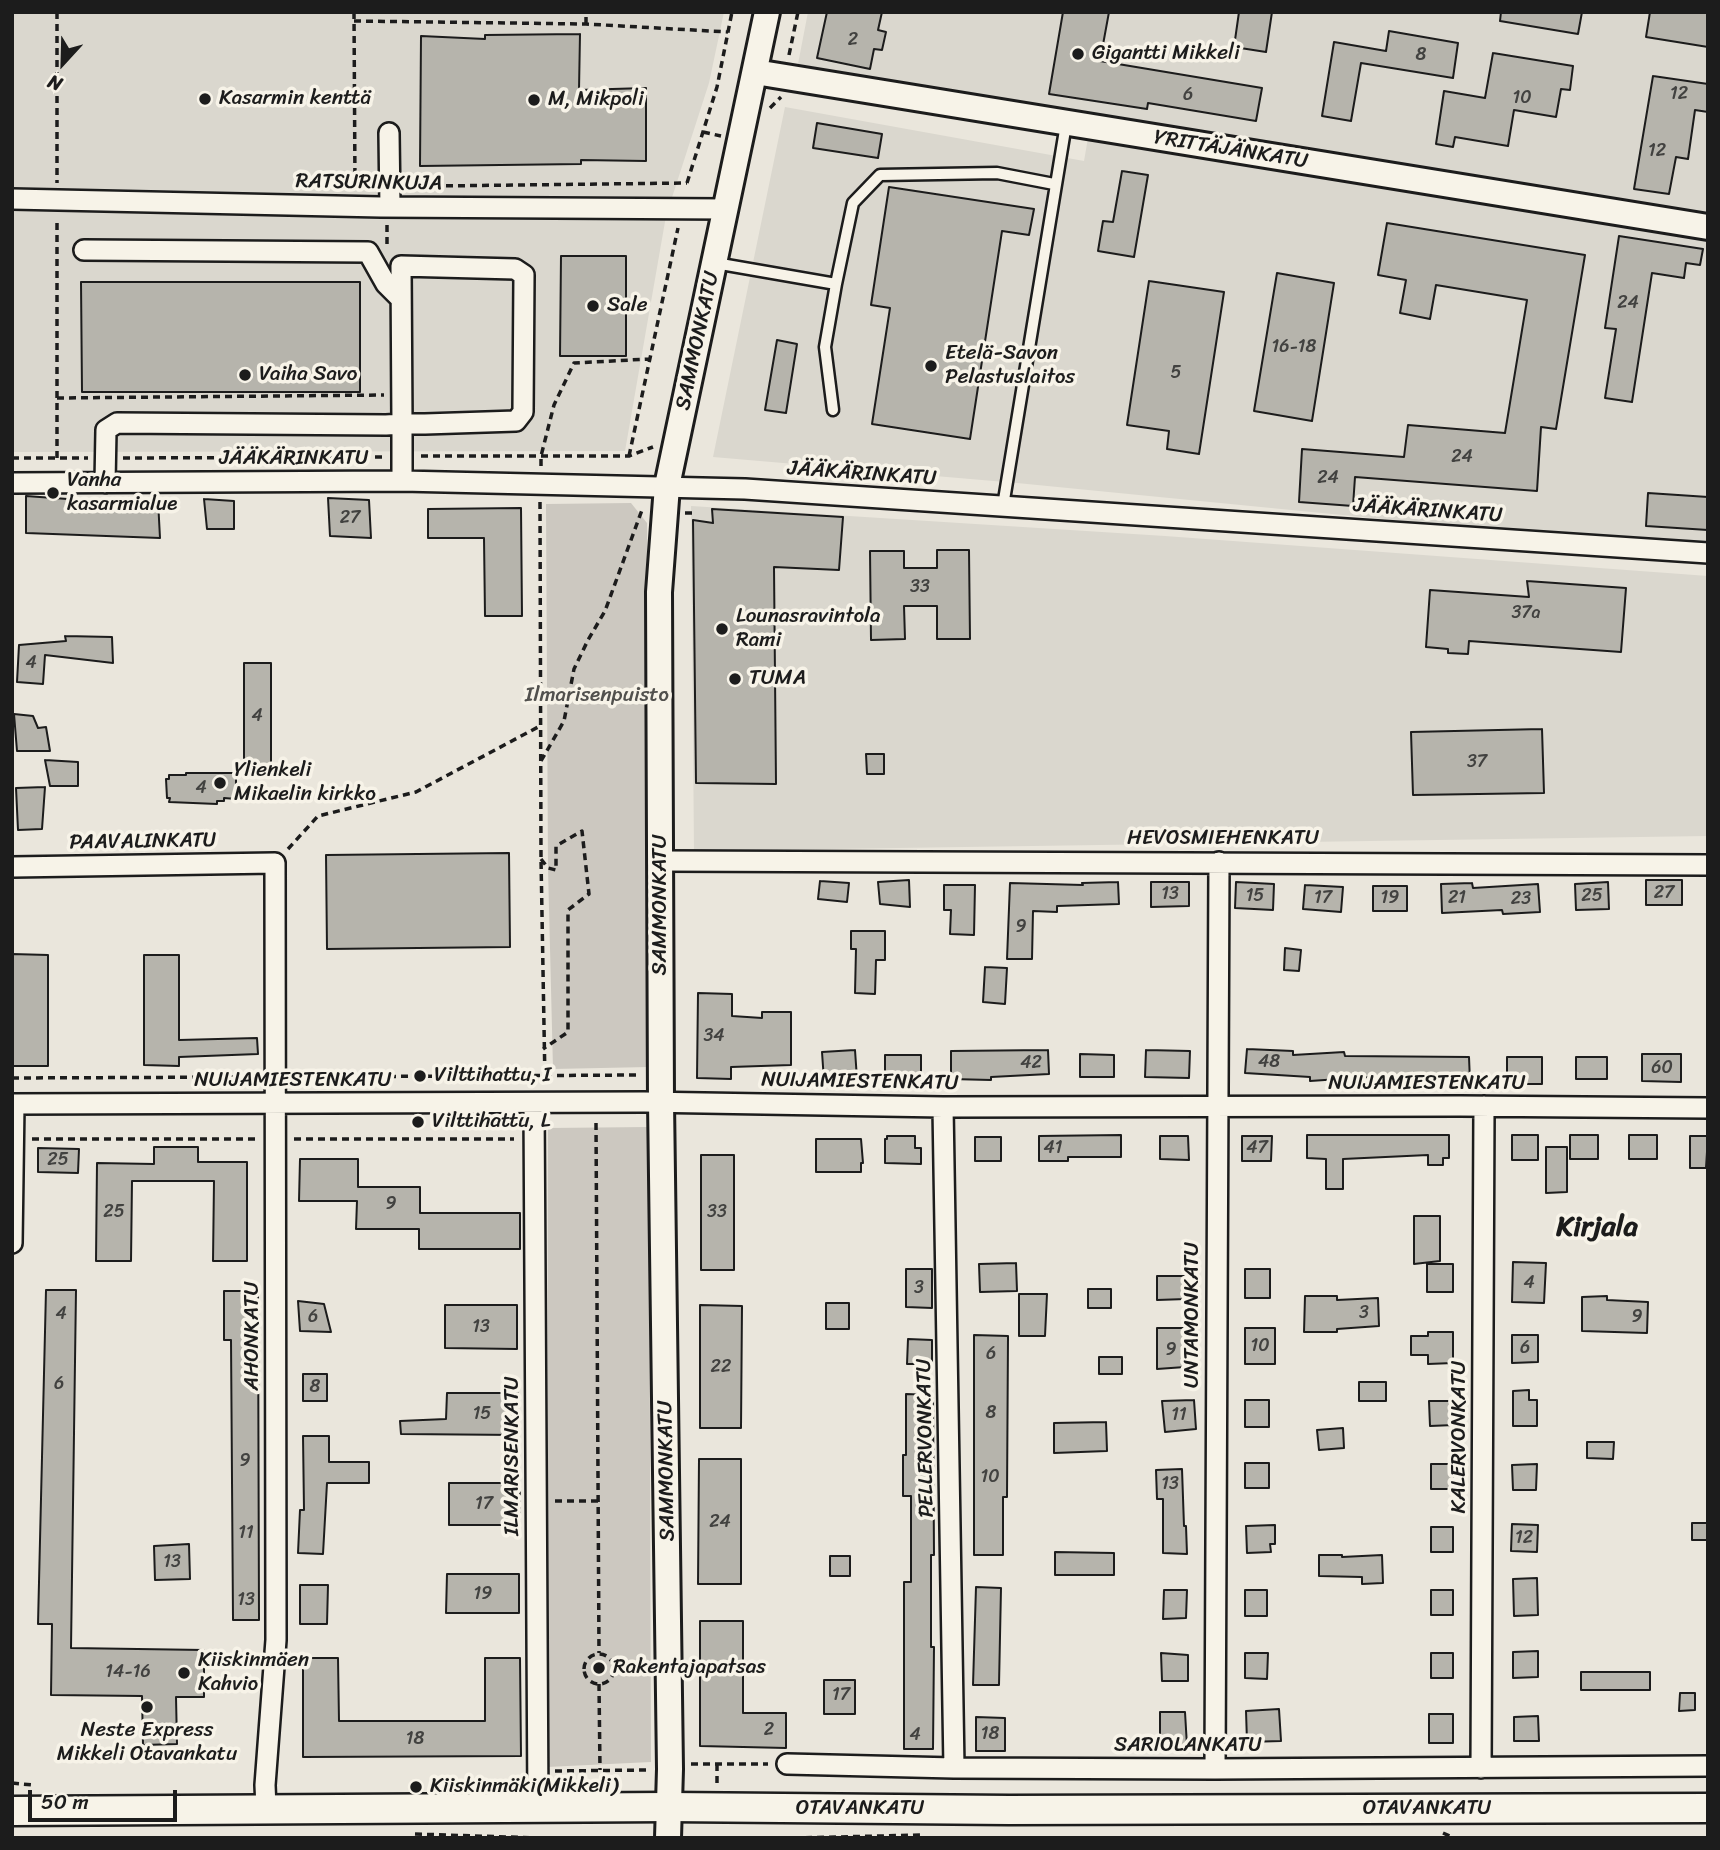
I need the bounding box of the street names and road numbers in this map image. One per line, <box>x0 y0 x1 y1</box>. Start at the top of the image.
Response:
street label: YRITTÄJÄNKATU <box>1152 125 1310 175</box>
street label: RATSURINKUJA <box>295 169 443 197</box>
street label: SAMMONKATU <box>671 270 725 412</box>
street label: JÄÄKÄRINKATU <box>219 446 369 472</box>
street label: JÄÄKÄRINKATU <box>787 456 937 492</box>
street label: JÄÄKÄRINKATU <box>1353 493 1503 529</box>
street label: HEVOSMIEHENKATU <box>1127 826 1319 852</box>
street label: PAAVALINKATU <box>69 828 217 856</box>
street label: SAMMONKATU <box>648 835 674 975</box>
street label: NUIJAMIESTENKATU <box>194 1068 392 1094</box>
street label: NUIJAMIESTENKATU <box>761 1068 959 1096</box>
street label: NUIJAMIESTENKATU <box>1328 1071 1526 1097</box>
street label: UNTAMONKATU <box>1180 1242 1206 1388</box>
street label: AHONKATU <box>240 1282 266 1390</box>
street label: PELLERVONKATU <box>912 1358 940 1518</box>
street label: KALERVONKATU <box>1447 1360 1473 1514</box>
street label: ILMARISENKATU <box>500 1376 526 1536</box>
street label: SAMMONKATU <box>653 1400 681 1542</box>
street label: SARIOLANKATU <box>1114 1733 1262 1759</box>
street label: OTAVANKATU <box>796 1796 924 1822</box>
street label: OTAVANKATU <box>1363 1796 1491 1822</box>

